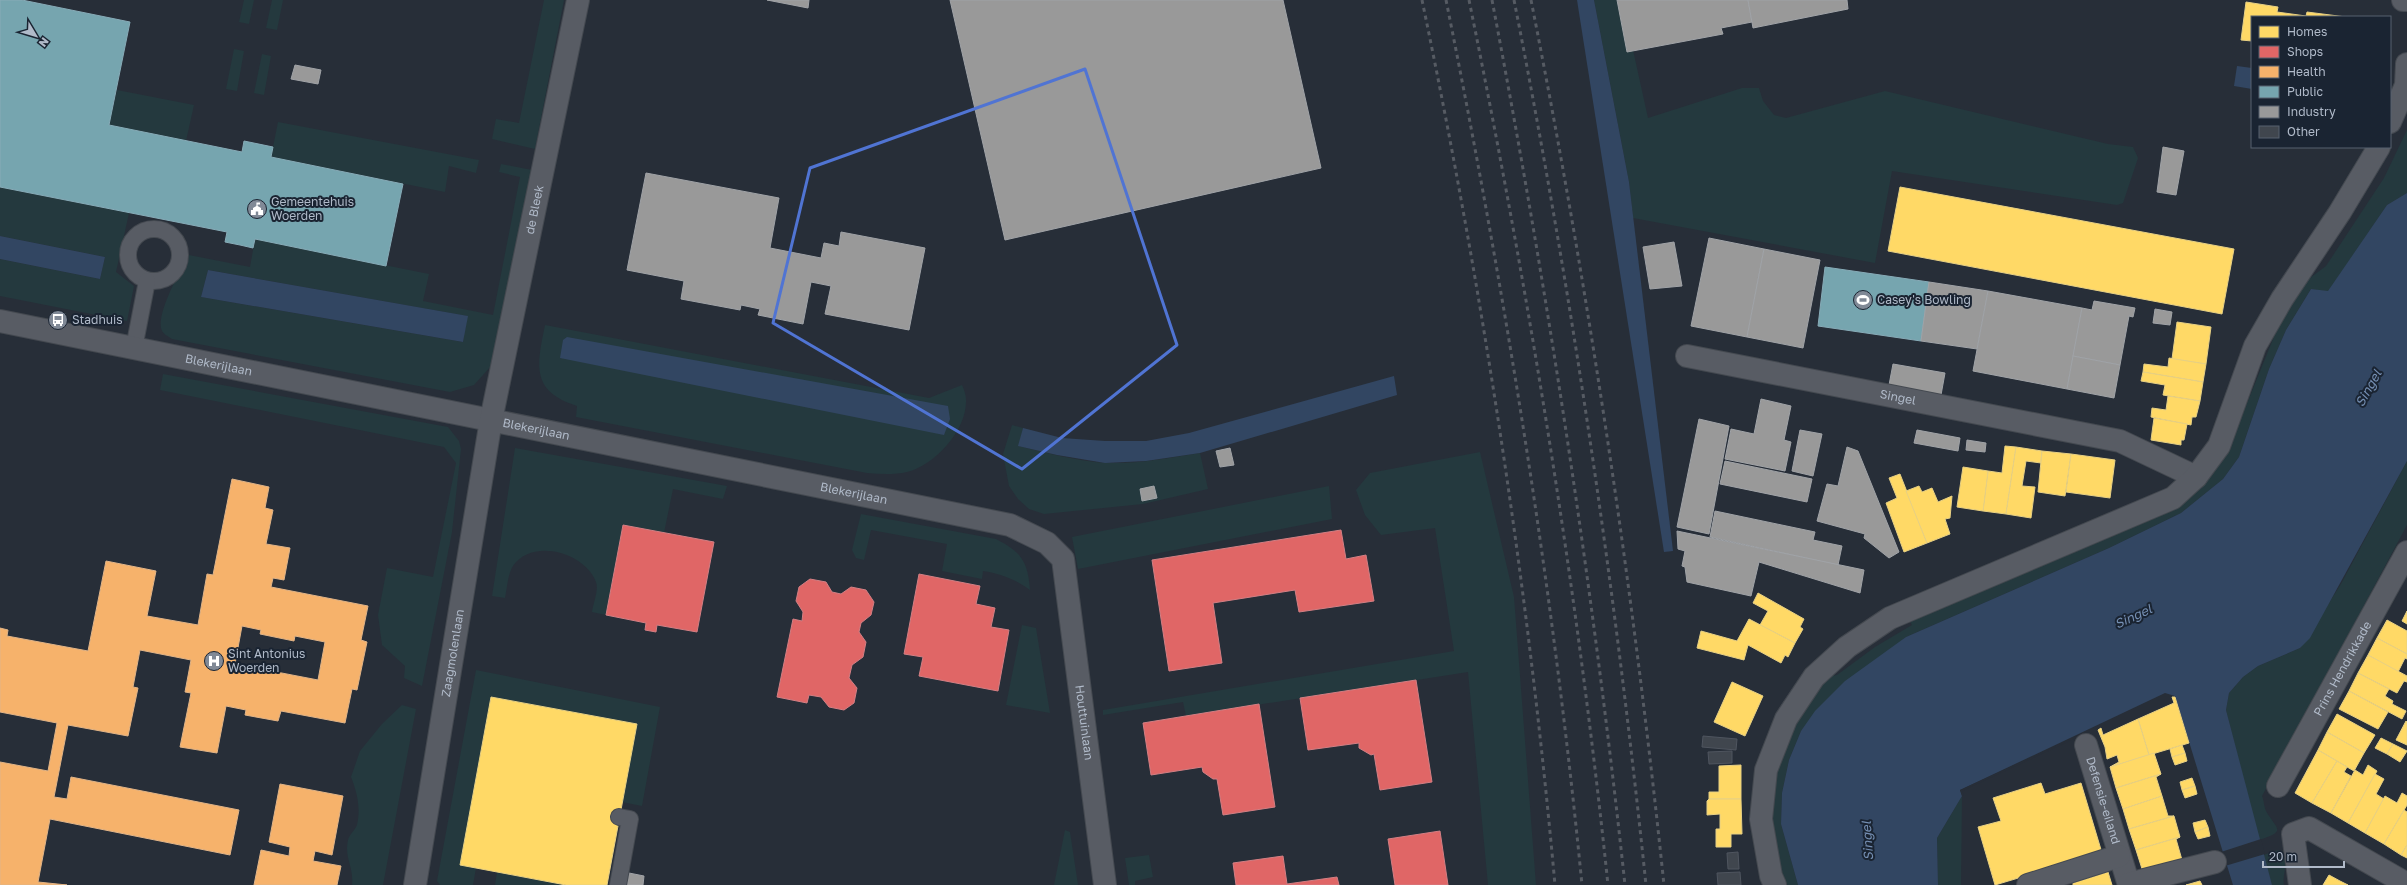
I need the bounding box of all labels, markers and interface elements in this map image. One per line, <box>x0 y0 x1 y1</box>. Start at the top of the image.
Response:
north arrow <box>16 16 56 56</box>
legend <box>2251 16 2391 148</box>
text: Homes <box>2287 24 2327 39</box>
text: N <box>37 35 52 50</box>
text: Shops <box>2287 44 2323 59</box>
text: Health <box>2287 64 2326 79</box>
text: Public <box>2287 84 2324 99</box>
text: Industry <box>2287 104 2336 119</box>
text: Other <box>2287 124 2320 139</box>
street label: de Bleek <box>522 183 547 235</box>
place label: Gemeentehuis Woerden <box>271 194 354 223</box>
public building icon: Gemeentehuis Woerden <box>246 198 268 220</box>
sports icon: Casey's Bowling <box>1852 289 1874 311</box>
place label: Casey's Bowling <box>1877 292 1971 307</box>
bus stop icon: Stadhuis <box>47 309 69 331</box>
place label: Stadhuis <box>72 312 123 327</box>
street label: Blekerijlaan <box>184 351 254 379</box>
water label: Singel <box>2351 366 2385 409</box>
street label: Singel <box>1879 386 1918 408</box>
street label: Blekerijlaan <box>501 415 571 443</box>
street label: Blekerijlaan <box>819 479 889 507</box>
water label: Singel <box>2112 600 2155 632</box>
street label: Zaagmolenlaan <box>438 608 467 698</box>
street label: Prins Hendrikkade <box>2310 618 2374 718</box>
place label: Sint Antonius Woerden <box>228 646 305 675</box>
hospital icon: Sint Antonius Woerden <box>203 650 225 672</box>
street label: Houttuinlaan <box>1072 684 1097 761</box>
street label: Defensie-eiland <box>2083 755 2124 846</box>
water label: Singel <box>1858 820 1876 861</box>
scale bar <box>2263 843 2344 869</box>
text: 20 m <box>2269 849 2297 864</box>

